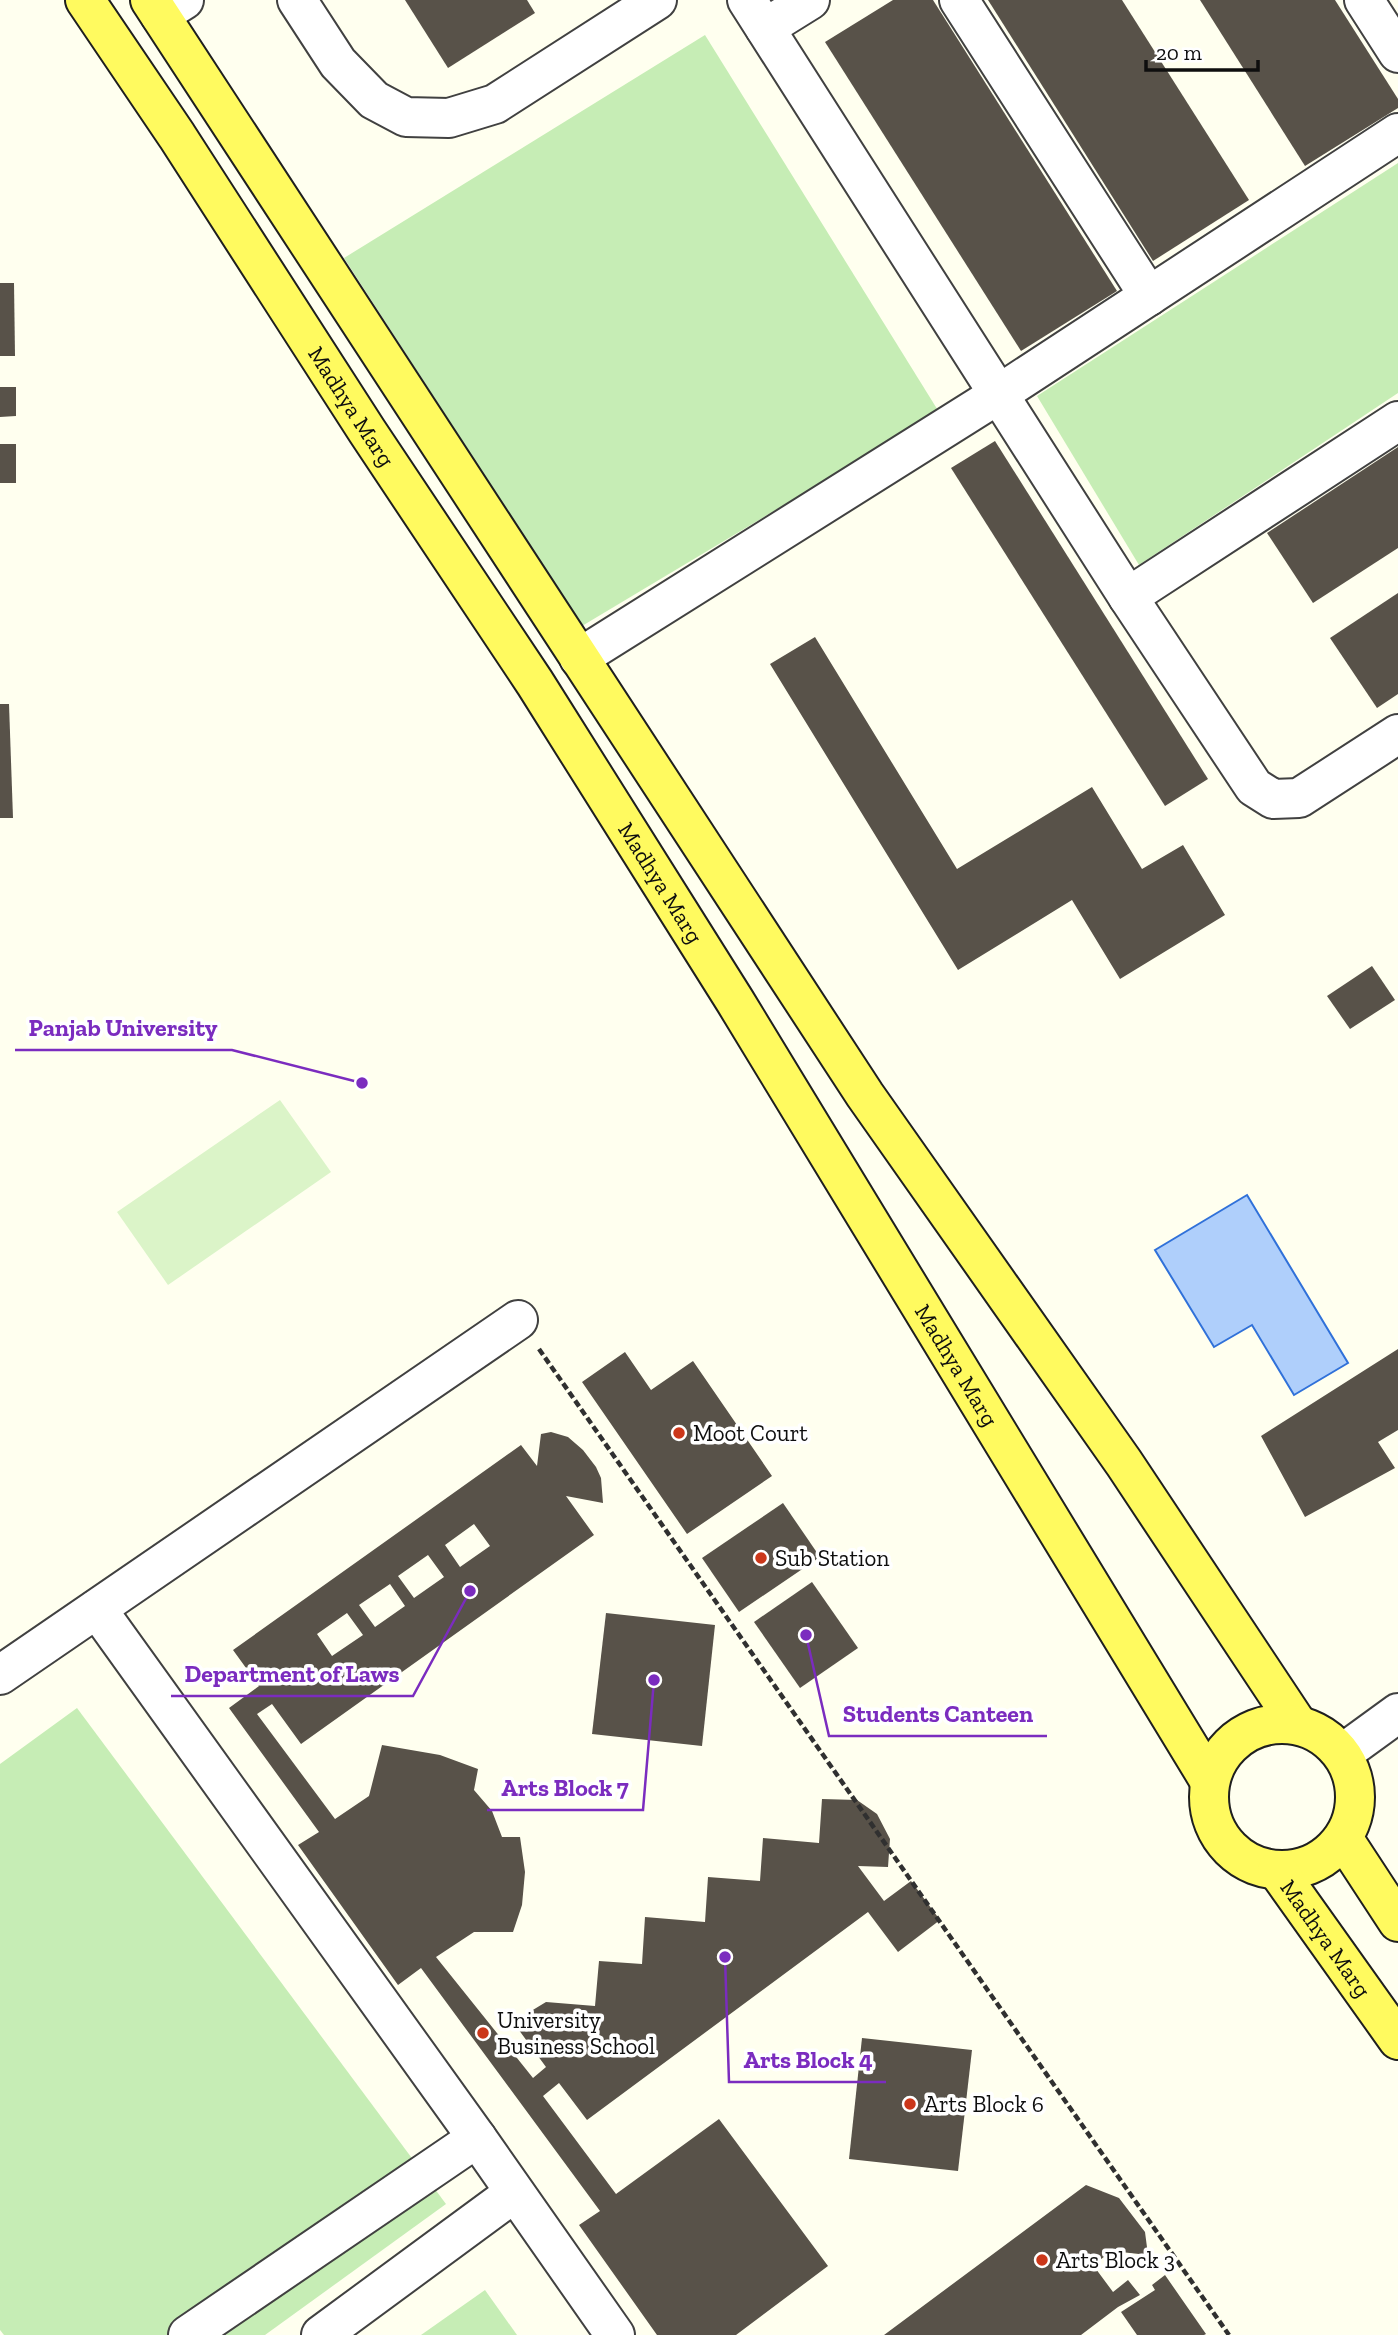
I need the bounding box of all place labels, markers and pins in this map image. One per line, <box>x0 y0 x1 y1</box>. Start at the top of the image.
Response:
callout: Panjab University <box>15 1005 232 1050</box>
place label: Moot Court <box>693 1419 808 1447</box>
marker: Moot Court <box>671 1425 687 1441</box>
place label: Sub Station <box>775 1544 890 1572</box>
marker: Sub Station <box>753 1550 769 1566</box>
callout: Department of Laws <box>171 1651 413 1696</box>
callout: Students Canteen <box>829 1691 1047 1736</box>
callout: Arts Block 7 <box>487 1765 643 1810</box>
place label: University Business School <box>497 2006 655 2060</box>
marker: University Business School <box>475 2025 491 2041</box>
callout: Arts Block 4 <box>729 2037 886 2082</box>
place label: Arts Block 6 <box>924 2090 1044 2118</box>
marker: Arts Block 6 <box>902 2096 918 2112</box>
place label: Arts Block 3 <box>1056 2246 1175 2274</box>
marker: Arts Block 3 <box>1034 2252 1050 2268</box>

